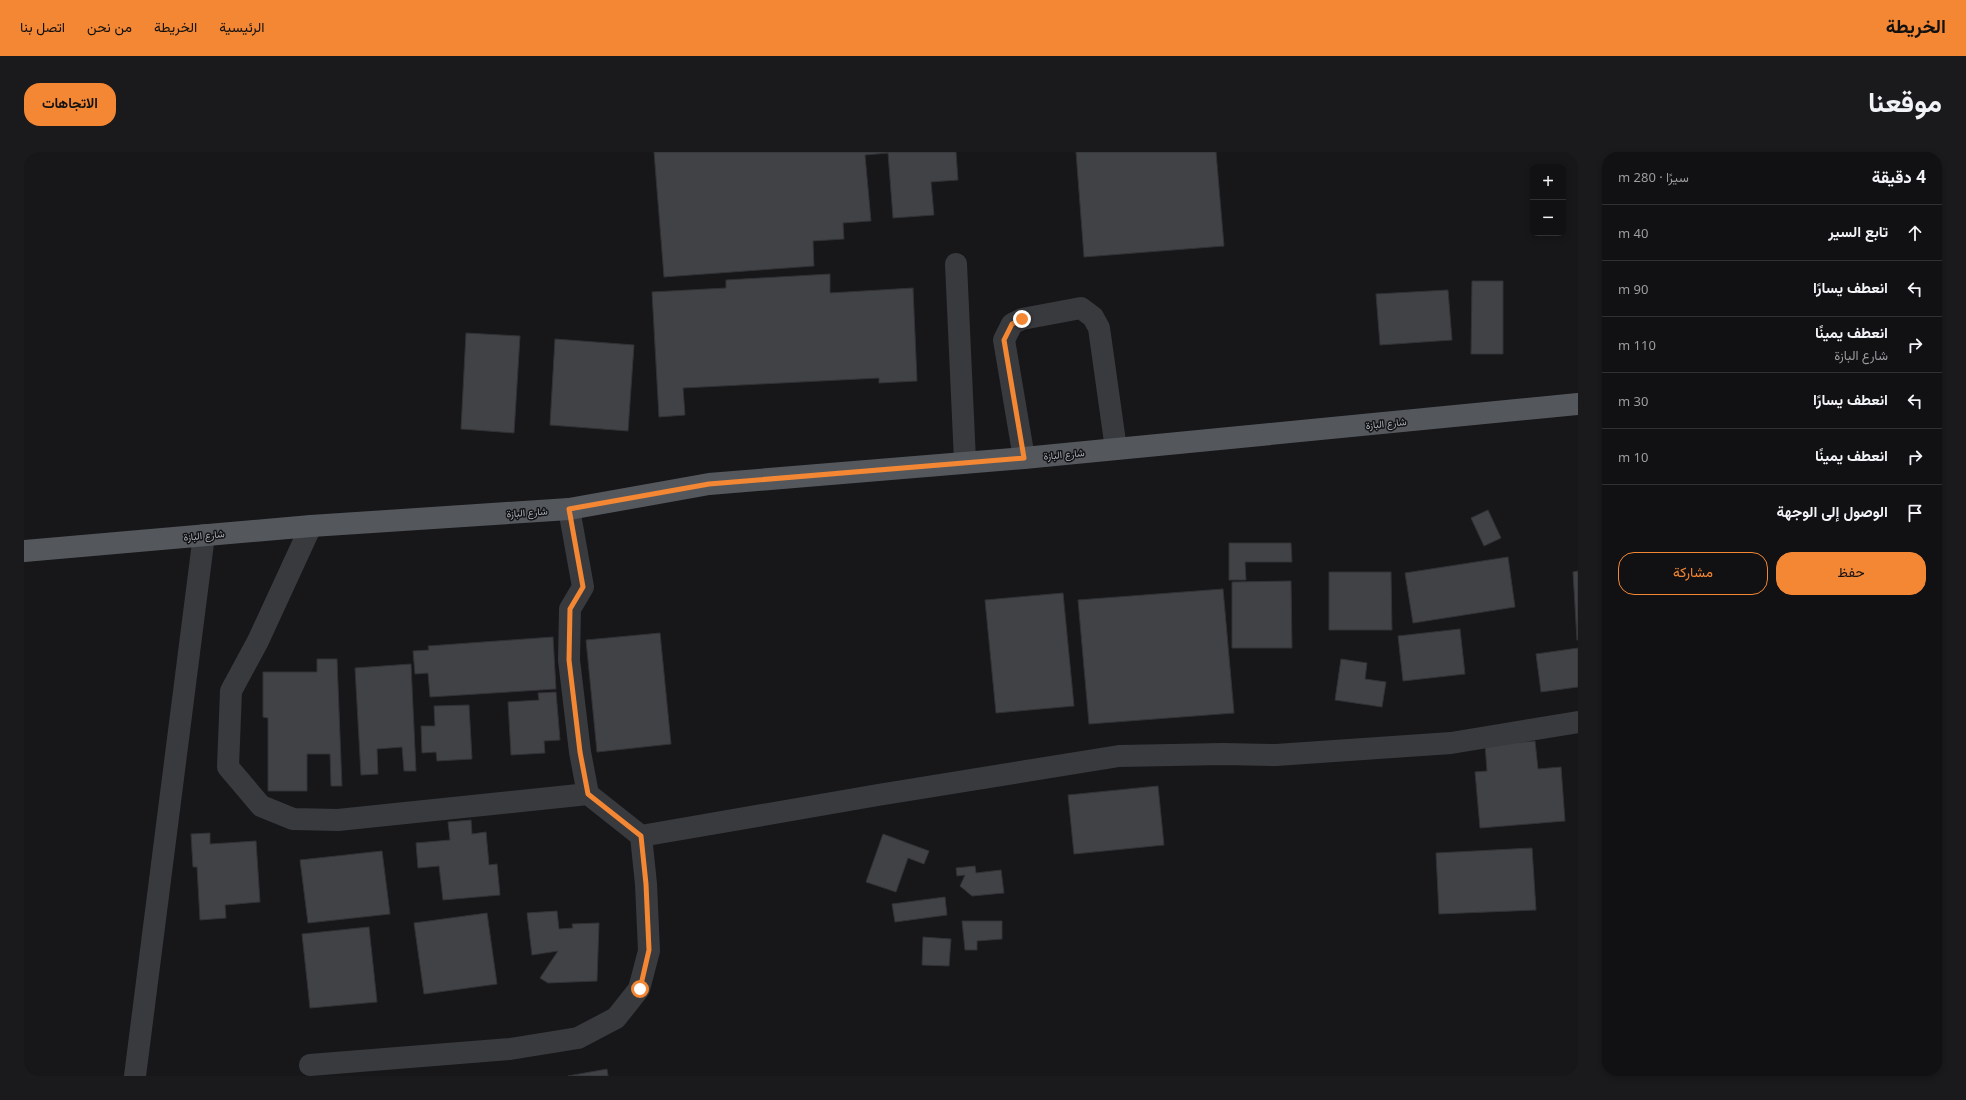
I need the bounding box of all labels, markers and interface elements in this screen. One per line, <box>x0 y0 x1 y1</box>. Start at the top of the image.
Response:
text: الخريطة <box>1886 13 1946 39</box>
text: اتصل بنا <box>20 17 65 36</box>
text: من نحن <box>87 17 132 36</box>
text: الخريطة <box>154 17 197 36</box>
text: الرئيسية <box>219 17 265 36</box>
text: موقعنا <box>1868 82 1942 120</box>
button: الاتجاهات <box>24 83 116 126</box>
map controls <box>1530 164 1566 236</box>
button: + <box>1530 164 1566 200</box>
text: 4 دقيقة <box>1872 165 1926 188</box>
text: سيرًا · 280 m <box>1618 168 1689 186</box>
button: − <box>1530 200 1566 236</box>
text: تابع السير <box>1828 221 1888 241</box>
icon: ahead <box>1904 222 1926 244</box>
text: 40 m <box>1618 224 1648 242</box>
text: انعطف يسارًا <box>1813 277 1888 297</box>
icon: left <box>1904 278 1926 300</box>
text: 90 m <box>1618 280 1648 298</box>
route end <box>1013 310 1031 328</box>
text: انعطف يمينًا <box>1815 322 1888 342</box>
icon: right <box>1904 334 1926 356</box>
text: 110 m <box>1618 336 1656 354</box>
text: شارع البازة <box>1834 346 1888 364</box>
text: انعطف يسارًا <box>1813 389 1888 409</box>
icon: left <box>1904 390 1926 412</box>
text: 30 m <box>1618 392 1648 410</box>
street label: شارع البازة <box>1365 414 1407 432</box>
street label: شارع البازة <box>1043 445 1085 463</box>
text: انعطف يمينًا <box>1815 445 1888 465</box>
icon: right <box>1904 446 1926 468</box>
text: 10 m <box>1618 448 1648 466</box>
text: الوصول إلى الوجهة <box>1777 501 1888 521</box>
icon: arrive <box>1904 502 1926 524</box>
street label: شارع البازة <box>506 504 548 520</box>
street label: شارع البازة <box>183 526 225 544</box>
button: مشاركة <box>1618 552 1768 595</box>
button: حفظ <box>1776 552 1926 595</box>
route start <box>631 980 649 998</box>

